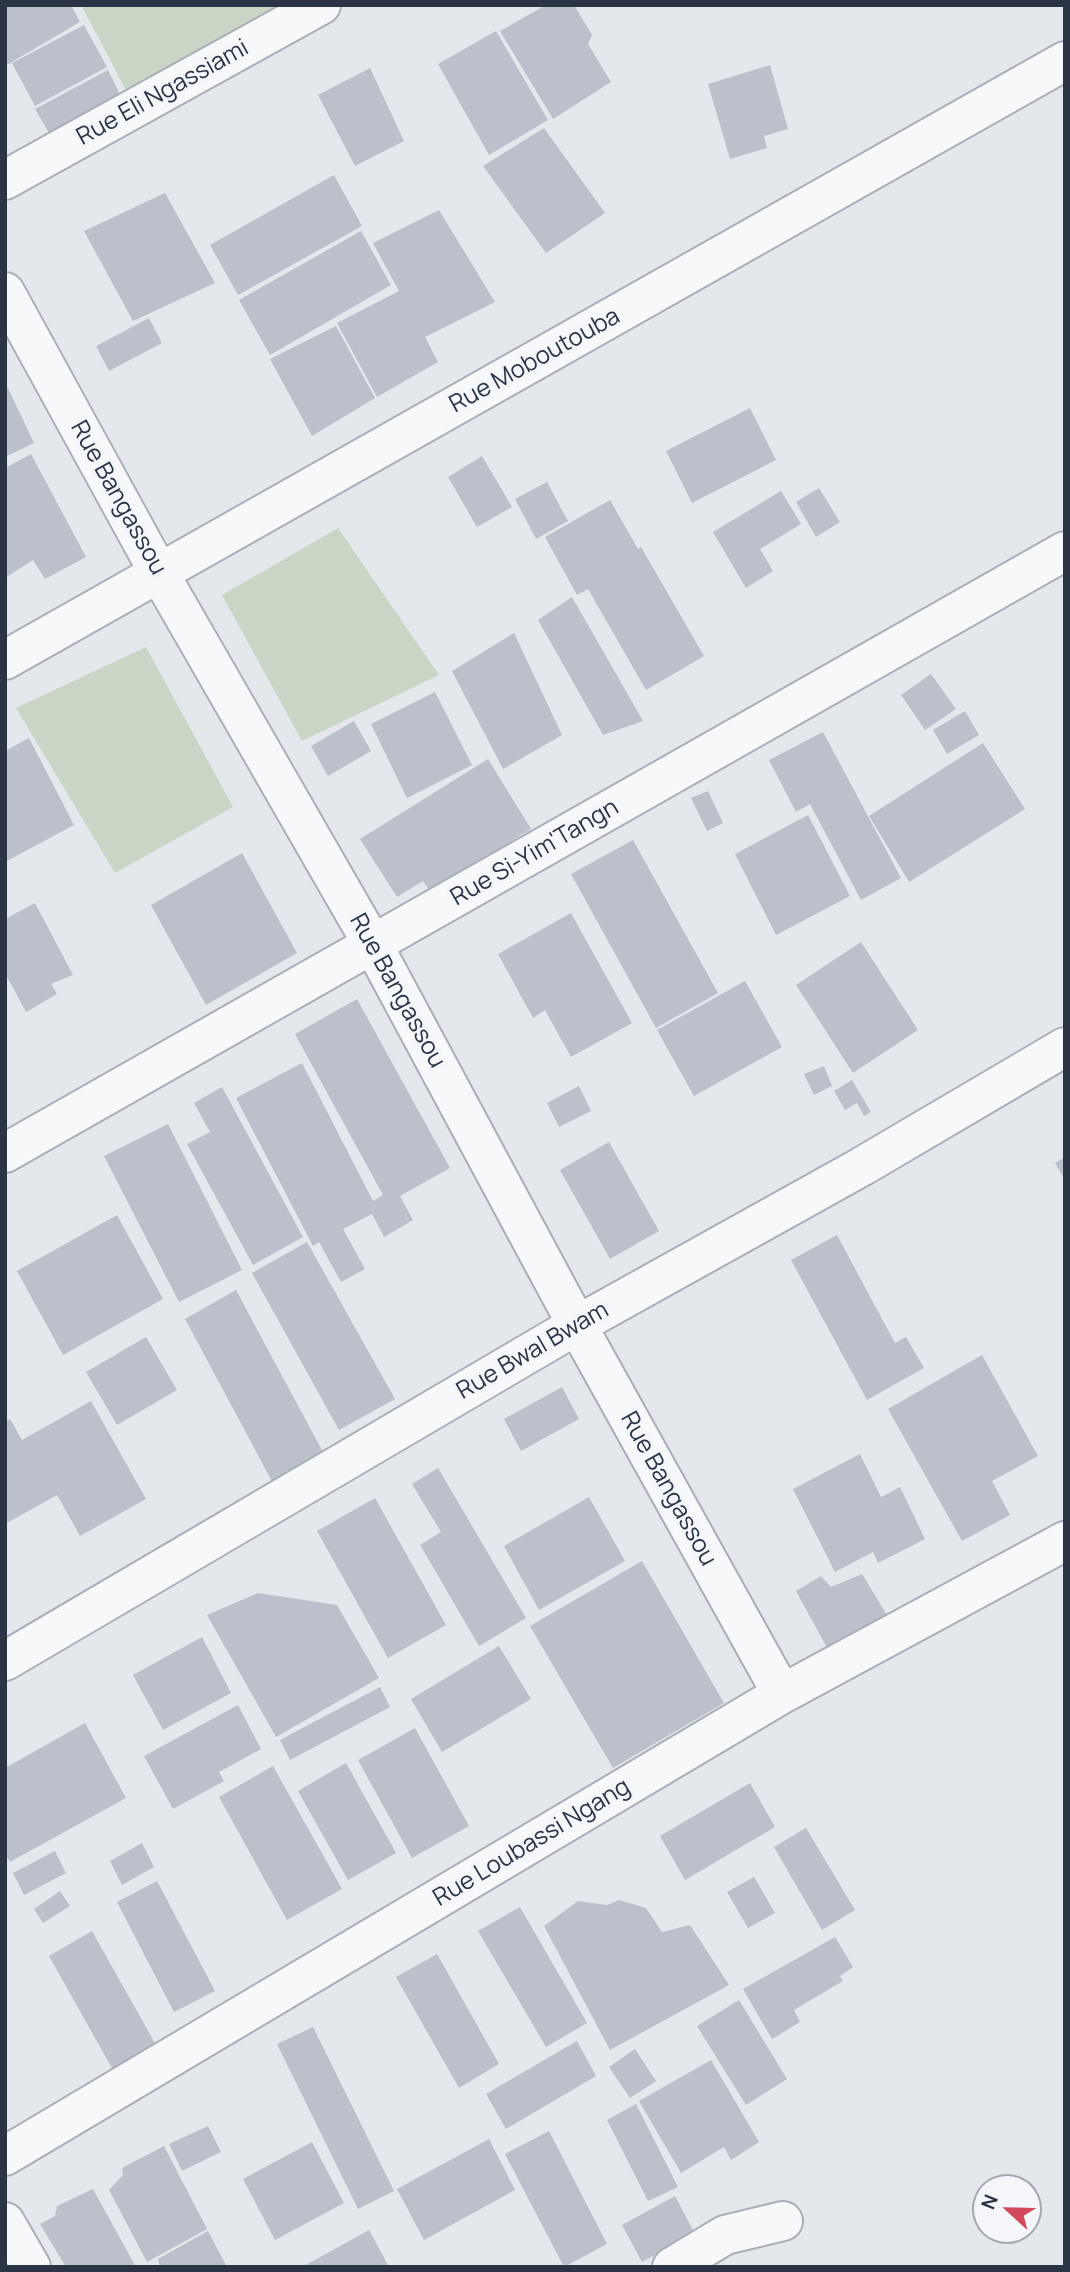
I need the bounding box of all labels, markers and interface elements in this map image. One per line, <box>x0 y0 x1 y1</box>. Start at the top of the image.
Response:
street label: Rue Eli Ngassiami <box>72 34 254 152</box>
street label: Rue Moboutouba <box>445 302 625 420</box>
street label: Rue Bangassou <box>64 416 172 580</box>
street label: Rue Si-Yim'Tangn <box>446 793 624 913</box>
street label: Rue Bangassou <box>343 909 451 1073</box>
street label: Rue Bwal Bwam <box>452 1296 614 1406</box>
street label: Rue Bangassou <box>614 1407 722 1571</box>
street label: Rue Loubassi Ngang <box>428 1773 636 1913</box>
north arrow <box>972 2174 1042 2244</box>
text: N <box>975 2191 1004 2213</box>

